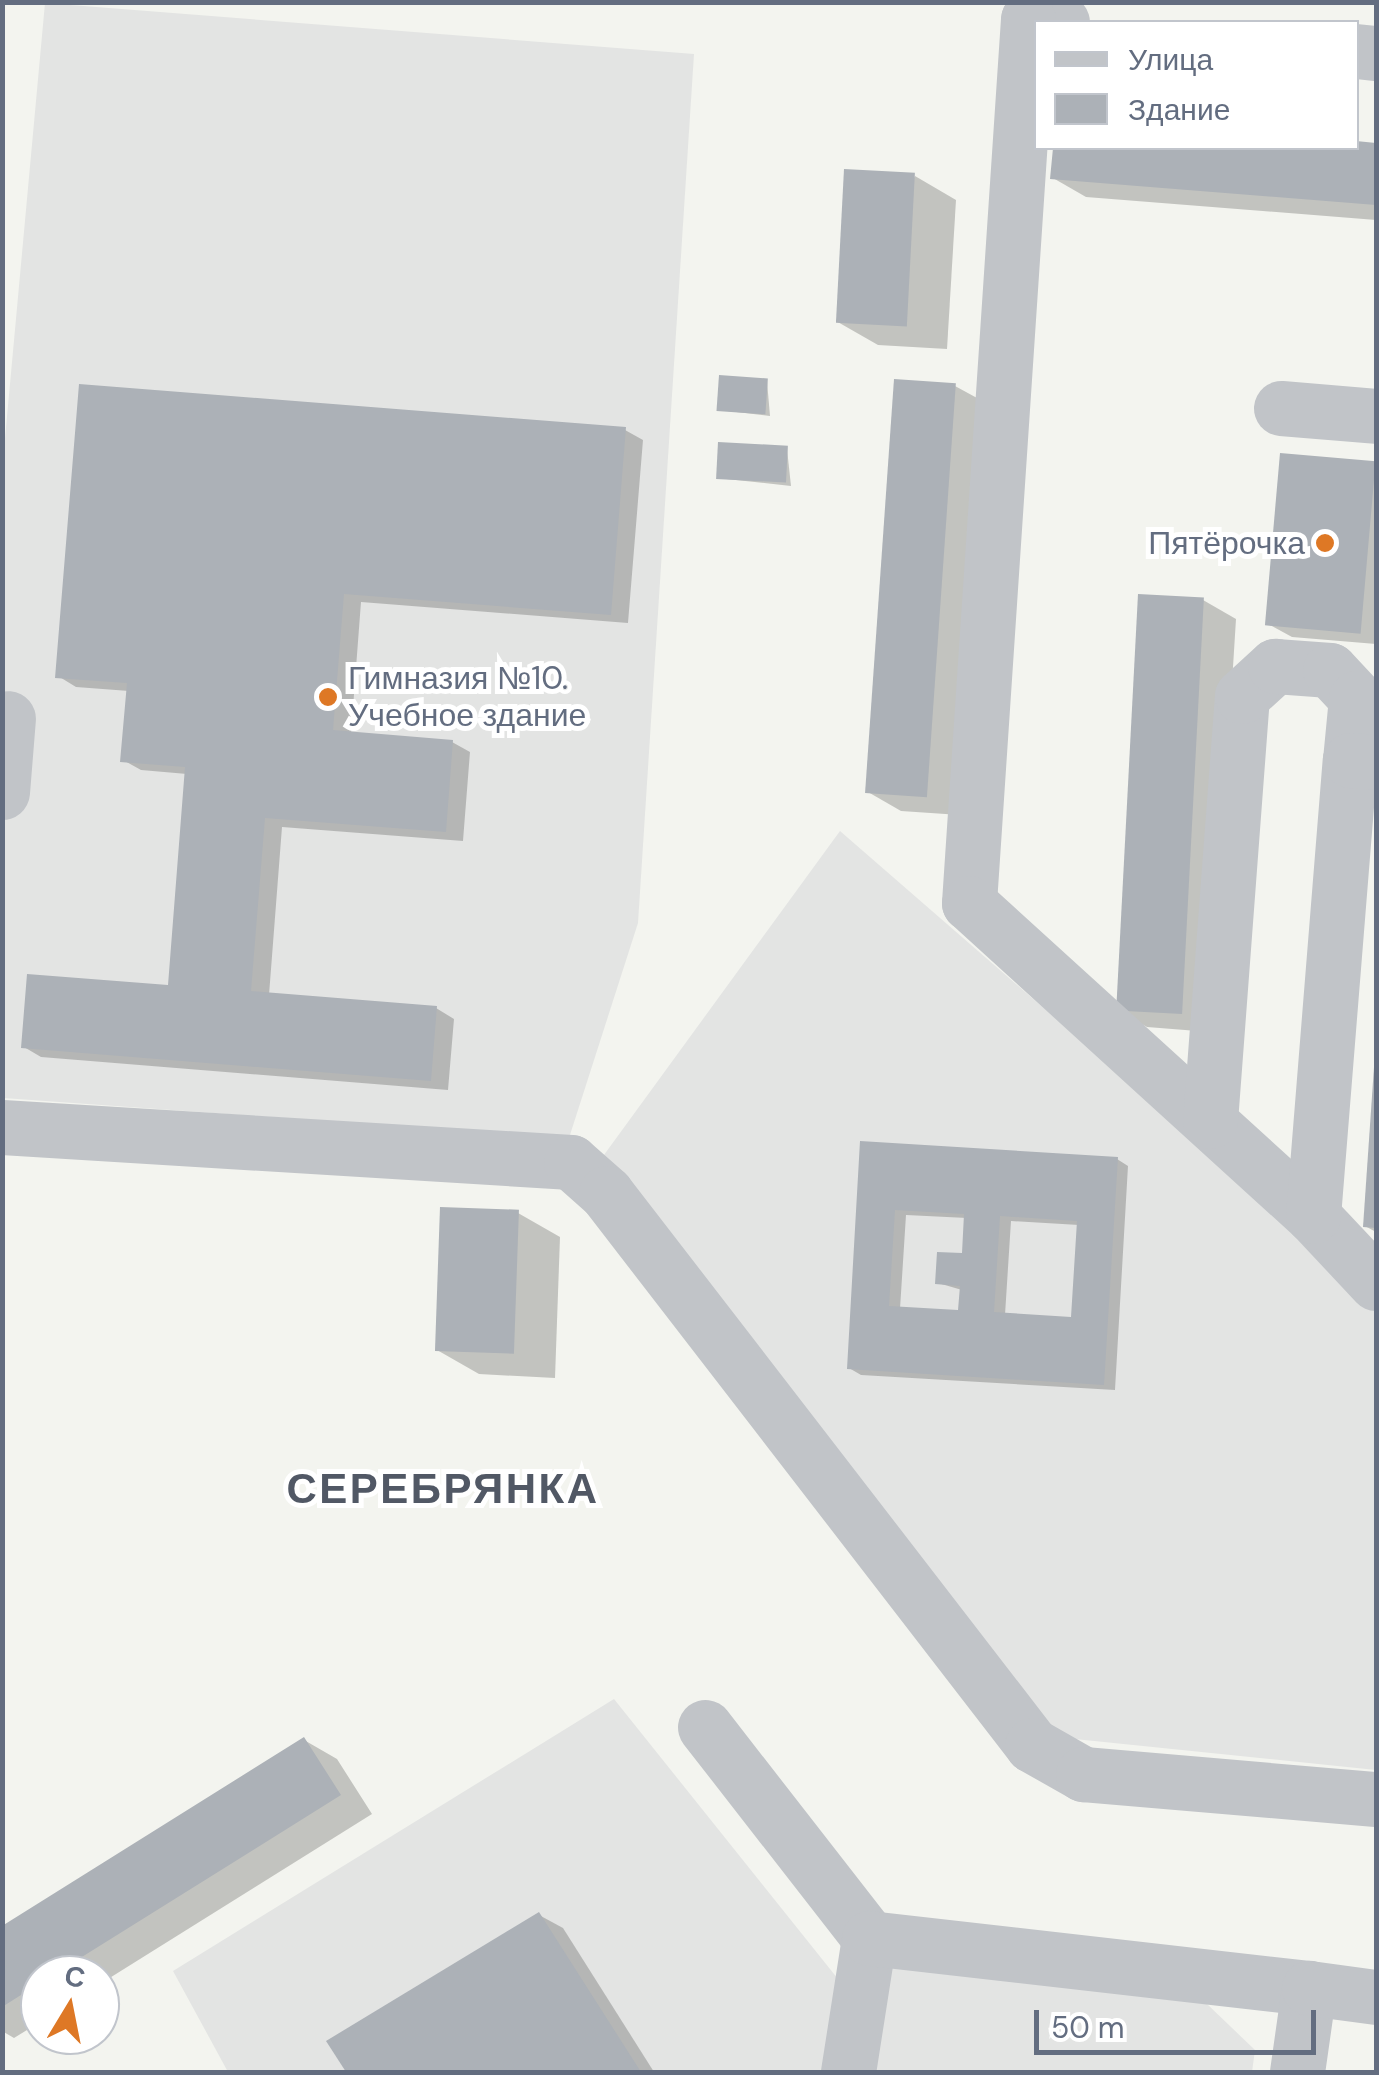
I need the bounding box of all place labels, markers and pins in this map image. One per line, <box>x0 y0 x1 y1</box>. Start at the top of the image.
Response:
place label: Пятёрочка <box>1148 524 1305 562</box>
marker: Пятёрочка <box>1314 532 1336 554</box>
place label: Гимназия №10. Учебное здание <box>348 660 586 735</box>
marker: Гимназия №10. Учебное здание <box>317 686 339 708</box>

